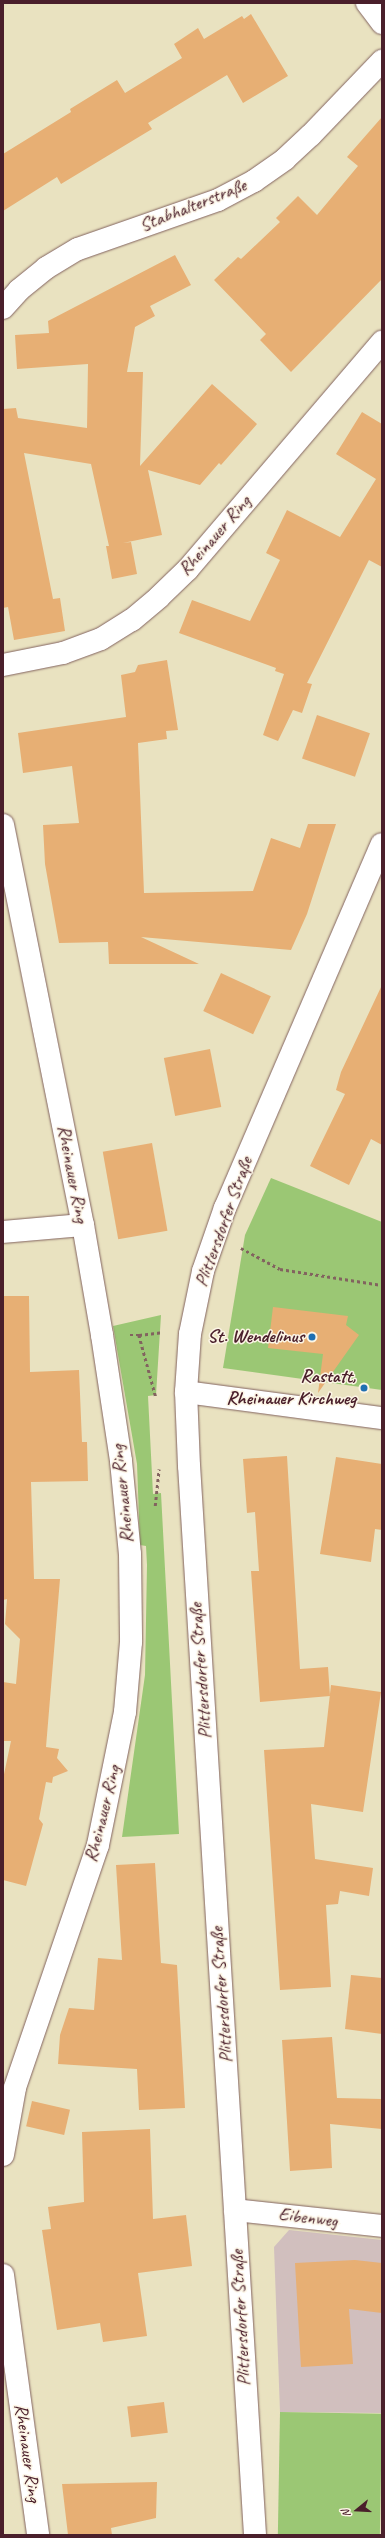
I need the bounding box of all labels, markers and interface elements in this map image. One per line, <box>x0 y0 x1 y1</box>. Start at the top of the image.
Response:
street label: Stabhalterstraße <box>136 174 250 238</box>
street label: Rheinauer Ring <box>174 491 256 581</box>
street label: Rheinauer Ring <box>51 1123 93 1225</box>
street label: Plittersdorfer Straße <box>190 1154 258 1290</box>
place label: St. Wendelinus <box>207 1326 304 1348</box>
marker: St. Wendelinus <box>307 1332 317 1342</box>
place label: Rastatt, Rheinauer Kirchweg <box>226 1366 356 1410</box>
marker: Rastatt, Rheinauer Kirchweg <box>359 1383 369 1393</box>
street label: Rheinauer Ring <box>106 1444 140 1544</box>
street label: Plittersdorfer Straße <box>185 1602 217 1740</box>
street label: Rheinauer Ring <box>80 1763 126 1865</box>
street label: Plittersdorfer Straße <box>206 1926 238 2064</box>
street label: Eibenweg <box>277 2203 339 2233</box>
street label: Plittersdorfer Straße <box>226 2249 256 2387</box>
street label: Rheinauer Ring <box>9 2403 45 2503</box>
north arrow <box>337 2490 377 2530</box>
text: N <box>338 2508 353 2519</box>

